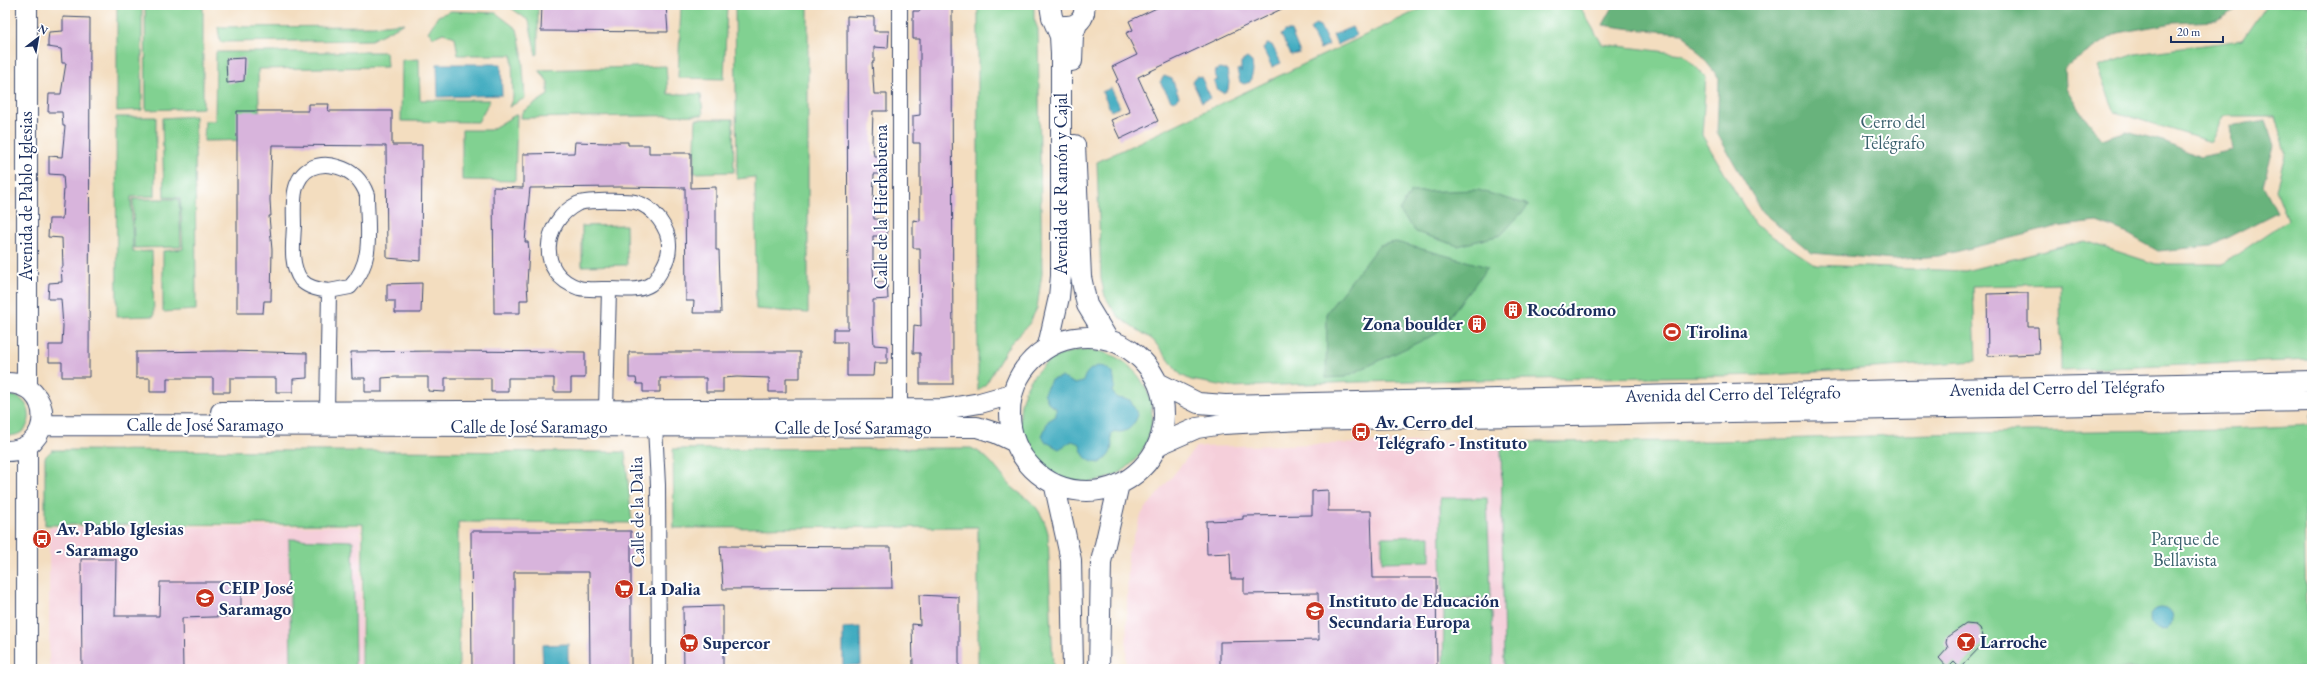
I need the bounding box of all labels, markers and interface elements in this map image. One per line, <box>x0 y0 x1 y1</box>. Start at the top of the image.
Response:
north arrow <box>18 18 58 58</box>
scale bar <box>2171 18 2223 44</box>
text: N <box>36 21 51 38</box>
text: 20 m <box>2177 24 2201 40</box>
street label: Avenida de Ramón y Cajal <box>1049 93 1072 276</box>
park label: Cerro del Telégrafo <box>1861 110 1925 154</box>
street label: Avenida de Pablo Iglesias <box>14 111 37 282</box>
street label: Calle de la Hierbabuena <box>869 124 892 289</box>
place label: Rocódromo <box>1527 298 1616 321</box>
building icon: Rocódromo <box>1502 299 1524 321</box>
place label: Zona boulder <box>1363 312 1464 335</box>
building icon: Zona boulder <box>1466 313 1488 335</box>
place label: Tirolina <box>1686 320 1748 343</box>
sports icon: Tirolina <box>1661 321 1683 343</box>
street label: Avenida del Cerro del Telégrafo <box>1948 374 2165 401</box>
street label: Avenida del Cerro del Telégrafo <box>1624 380 1841 407</box>
place label: Av. Cerro del Telégrafo - Instituto <box>1374 410 1527 454</box>
street label: Calle de José Saramago <box>126 413 284 436</box>
street label: Calle de José Saramago <box>450 415 608 438</box>
street label: Calle de José Saramago <box>774 416 932 439</box>
bus stop icon: Av. Cerro del Telégrafo - Instituto <box>1350 421 1372 443</box>
street label: Calle de la Dalia <box>624 456 649 568</box>
place label: Av. Pablo Iglesias - Saramago <box>55 517 184 561</box>
park label: Parque de Bellavista <box>2151 527 2219 571</box>
bus stop icon: Av. Pablo Iglesias - Saramago <box>31 528 53 550</box>
place label: CEIP José Saramago <box>219 576 294 620</box>
place label: La Dalia <box>638 577 701 600</box>
supermarket icon: La Dalia <box>613 578 635 600</box>
school or university icon: CEIP José Saramago <box>194 587 216 609</box>
place label: Instituto de Educación Secundaria Europa <box>1329 589 1499 633</box>
school or university icon: Instituto de Educación Secundaria Europa <box>1304 600 1326 622</box>
place label: Larroche <box>1980 630 2047 653</box>
place label: Supercor <box>703 631 771 654</box>
bar icon: Larroche <box>1955 631 1977 653</box>
supermarket icon: Supercor <box>678 632 700 654</box>

